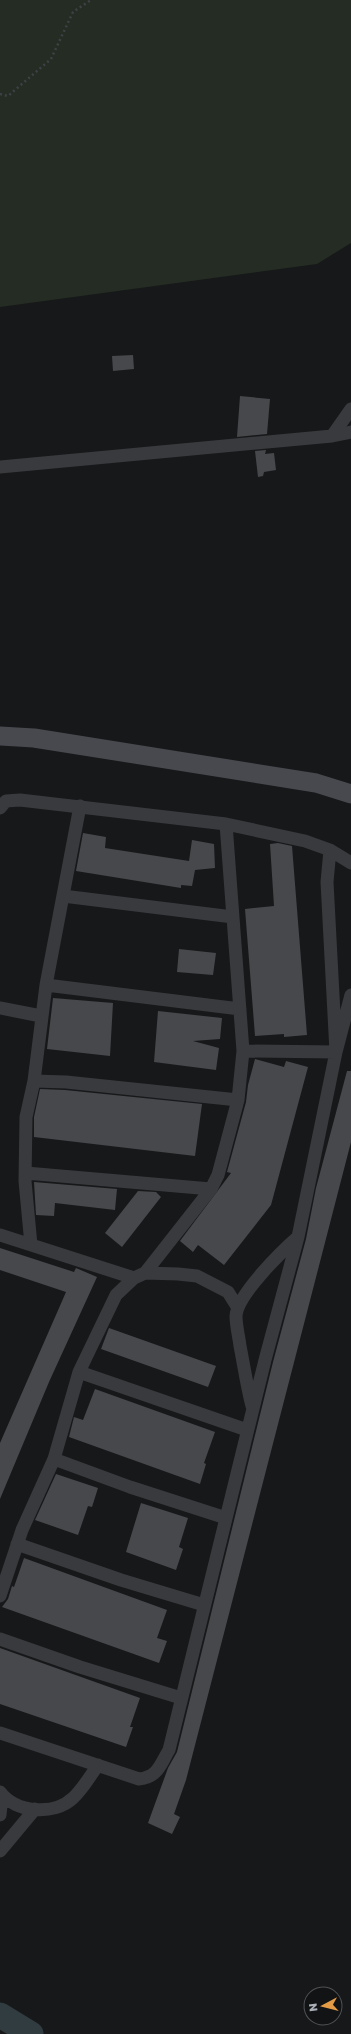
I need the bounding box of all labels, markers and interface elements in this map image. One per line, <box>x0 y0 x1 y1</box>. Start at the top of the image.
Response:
north arrow <box>303 1986 343 2026</box>
text: N <box>306 2002 320 2012</box>

